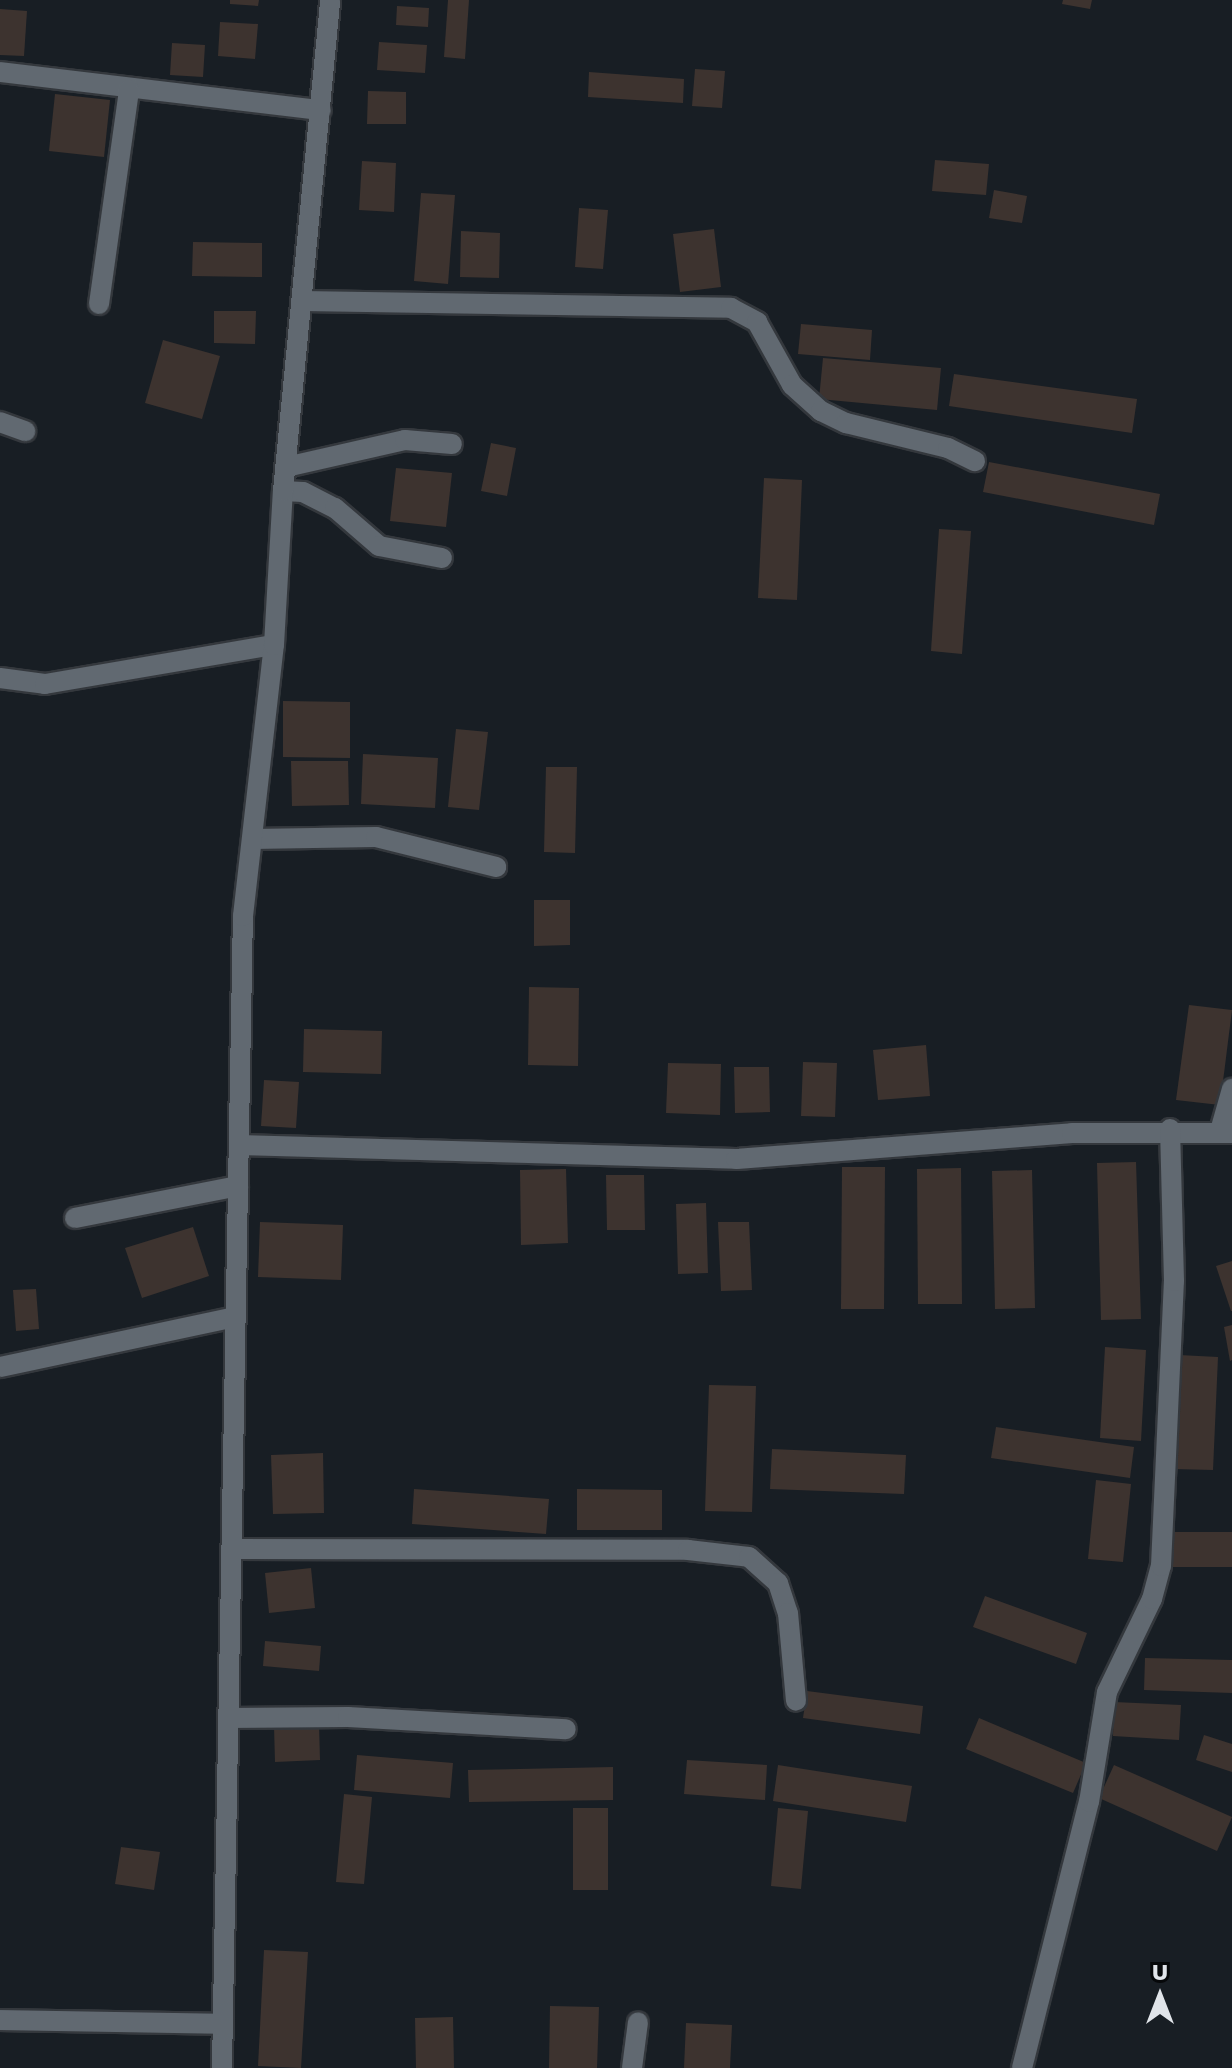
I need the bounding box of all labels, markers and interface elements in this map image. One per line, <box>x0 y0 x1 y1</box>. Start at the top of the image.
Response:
north arrow <box>1120 1956 1200 2036</box>
text: U <box>1152 1958 1168 1985</box>

